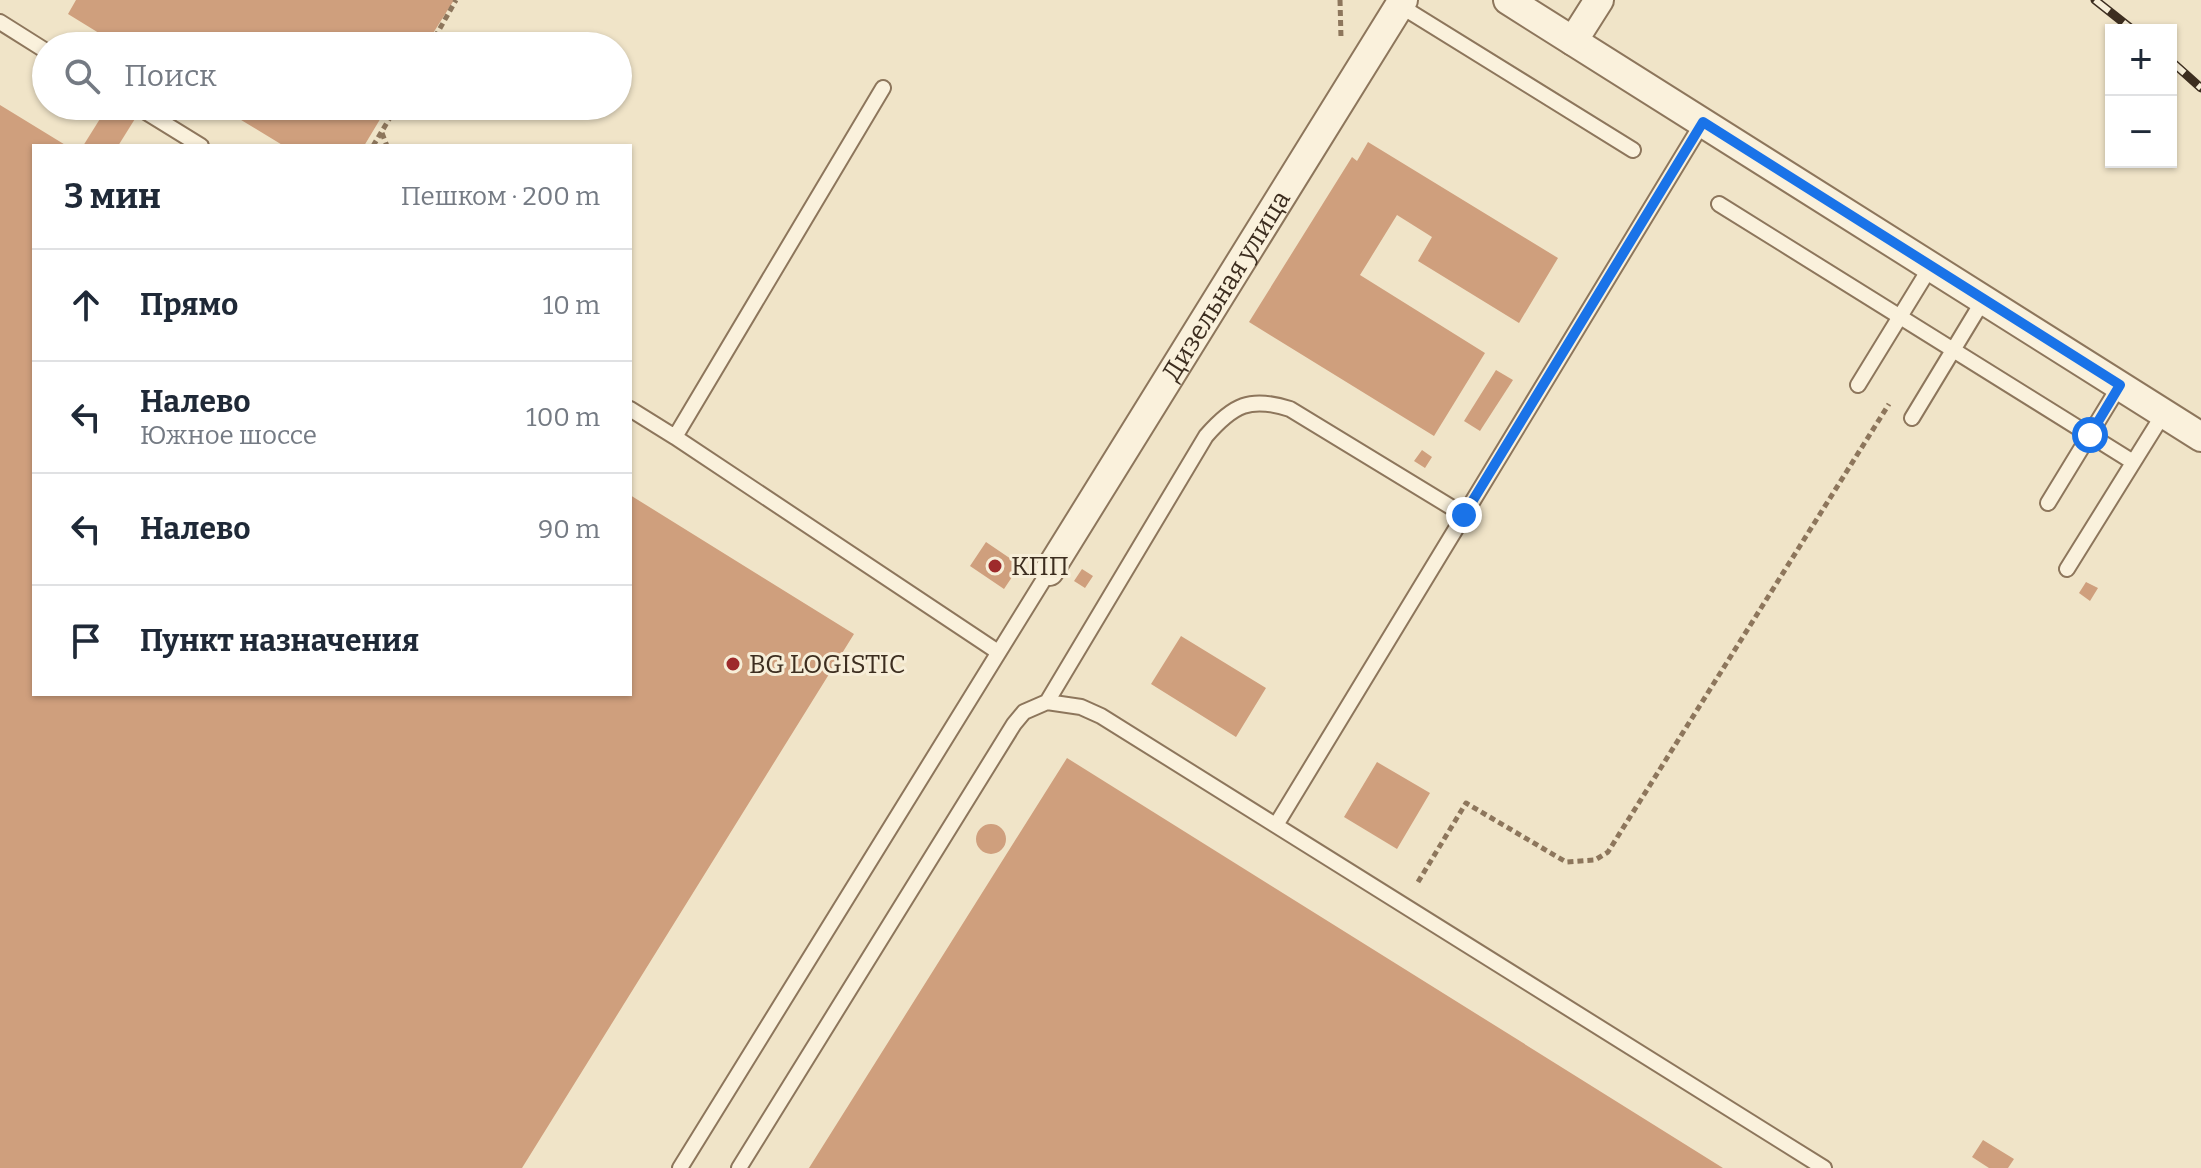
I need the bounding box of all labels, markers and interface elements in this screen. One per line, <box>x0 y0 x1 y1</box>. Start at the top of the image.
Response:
map controls <box>2105 24 2177 168</box>
button: + <box>2105 24 2177 96</box>
search box <box>32 32 632 120</box>
icon: search <box>60 54 104 98</box>
text: Поиск <box>124 58 217 94</box>
button: − <box>2105 96 2177 168</box>
text: 3 мин <box>64 176 161 217</box>
text: Пешком · 200 m <box>401 181 600 212</box>
street label: Дизельная улица <box>1156 185 1297 386</box>
icon: ahead <box>64 283 108 327</box>
text: Прямо <box>140 287 238 323</box>
text: 10 m <box>543 290 600 321</box>
text: Налево <box>140 384 251 420</box>
icon: left <box>64 395 108 439</box>
text: 100 m <box>526 402 600 433</box>
route start <box>2072 417 2108 453</box>
text: Южное шоссе <box>140 420 317 451</box>
route end <box>1446 497 1482 533</box>
icon: left <box>64 507 108 551</box>
text: Налево <box>140 511 251 547</box>
text: 90 m <box>538 514 600 545</box>
place label: КПП <box>1011 551 1069 582</box>
marker: КПП <box>986 557 1004 575</box>
icon: arrive <box>64 619 108 663</box>
text: Пункт назначения <box>140 623 419 659</box>
place label: BG LOGISTIC <box>749 649 906 680</box>
marker: BG LOGISTIC <box>724 655 742 673</box>

